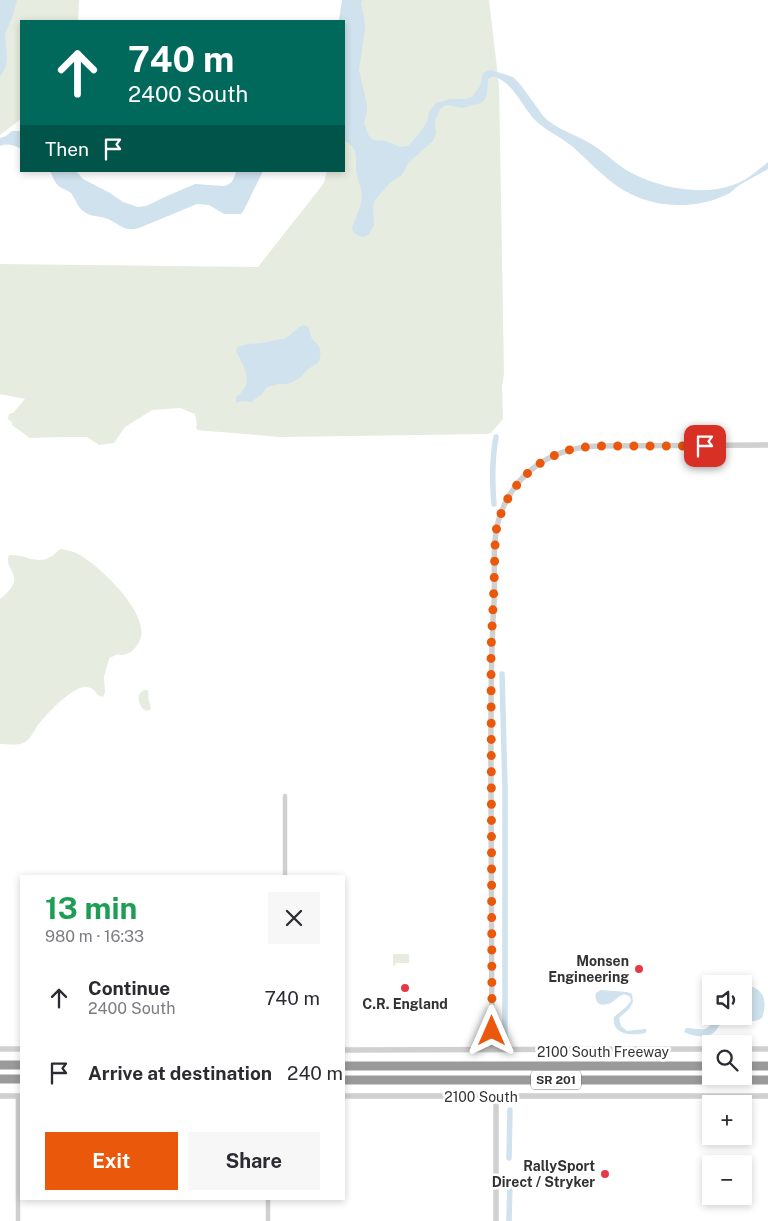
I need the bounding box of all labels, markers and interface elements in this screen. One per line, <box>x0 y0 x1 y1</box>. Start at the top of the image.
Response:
text: 740 m <box>128 39 234 80</box>
icon: ahead <box>45 40 110 105</box>
text: 2400 South <box>128 81 248 107</box>
icon: arrive <box>99 135 127 163</box>
text: Then <box>45 138 89 160</box>
pin <box>684 425 726 467</box>
icon: arrive <box>691 432 719 460</box>
text: 13 min <box>45 890 137 926</box>
button: close <box>268 892 320 944</box>
text: 980 m · 16:33 <box>45 927 144 946</box>
place label: Monsen Engineering <box>548 953 629 985</box>
marker: Monsen Engineering <box>633 963 645 975</box>
map controls <box>702 975 752 1205</box>
button: sound <box>702 975 752 1025</box>
text: Continue <box>88 977 170 999</box>
marker: C.R. England <box>399 982 411 994</box>
icon: ahead <box>45 984 73 1012</box>
text: 740 m <box>264 987 320 1009</box>
place label: C.R. England <box>362 996 448 1012</box>
text: 2400 South <box>88 999 175 1018</box>
position arrow <box>465 1004 517 1056</box>
button: search <box>702 1035 752 1085</box>
street label: 2100 South Freeway <box>537 1044 670 1060</box>
icon: arrive <box>45 1059 73 1087</box>
text: Arrive at destination <box>88 1062 272 1084</box>
text: 240 m <box>287 1062 343 1084</box>
road number: SR 201 <box>531 1070 581 1090</box>
street label: 2100 South <box>444 1089 518 1105</box>
button: + <box>702 1095 752 1145</box>
button: Exit <box>45 1132 178 1190</box>
button: Share <box>188 1132 320 1190</box>
button: − <box>702 1155 752 1205</box>
place label: RallySport Direct / Stryker <box>492 1158 595 1190</box>
marker: RallySport Direct / Stryker <box>599 1168 611 1180</box>

